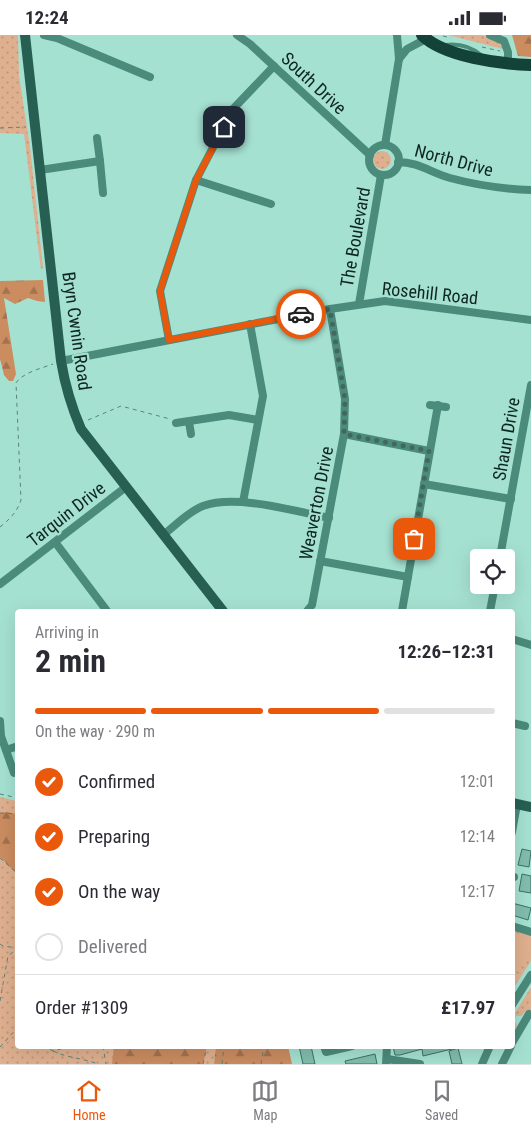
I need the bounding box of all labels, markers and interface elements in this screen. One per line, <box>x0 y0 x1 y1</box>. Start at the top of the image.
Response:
text: 12:24 <box>25 6 69 29</box>
street label: South Drive <box>277 48 351 118</box>
pin <box>203 106 245 148</box>
icon: home <box>210 113 238 141</box>
street label: North Drive <box>413 139 495 181</box>
street label: The Boulevard <box>336 185 374 289</box>
street label: Bryn Cwnin Road <box>58 270 96 392</box>
street label: Rosehill Road <box>381 278 479 308</box>
courier <box>276 289 326 339</box>
icon: car <box>287 300 315 328</box>
street label: Shaun Drive <box>488 396 524 482</box>
street label: Weaverton Drive <box>295 444 337 562</box>
street label: Tarquin Drive <box>23 477 109 551</box>
pin <box>393 518 435 560</box>
icon: bag <box>400 525 428 553</box>
map controls <box>470 549 515 594</box>
button: locate <box>470 549 515 594</box>
text: Arriving in <box>35 623 99 642</box>
text: 12:26–12:31 <box>397 640 495 663</box>
text: 2 min <box>35 642 106 680</box>
text: On the way · 290 m <box>35 722 155 741</box>
icon: check <box>35 768 63 796</box>
text: Confirmed <box>78 770 155 793</box>
text: 12:01 <box>460 772 495 791</box>
icon: check <box>35 823 63 851</box>
text: Preparing <box>78 825 150 848</box>
text: 12:14 <box>460 827 495 846</box>
icon: check <box>35 878 63 906</box>
text: On the way <box>78 880 160 903</box>
text: 12:17 <box>460 882 495 901</box>
text: Delivered <box>78 935 147 958</box>
text: Order #1309 <box>35 996 128 1019</box>
text: £17.97 <box>441 996 495 1019</box>
tab: Home <box>73 1077 106 1123</box>
tab: Map <box>251 1077 279 1123</box>
tab: Saved <box>425 1077 458 1123</box>

